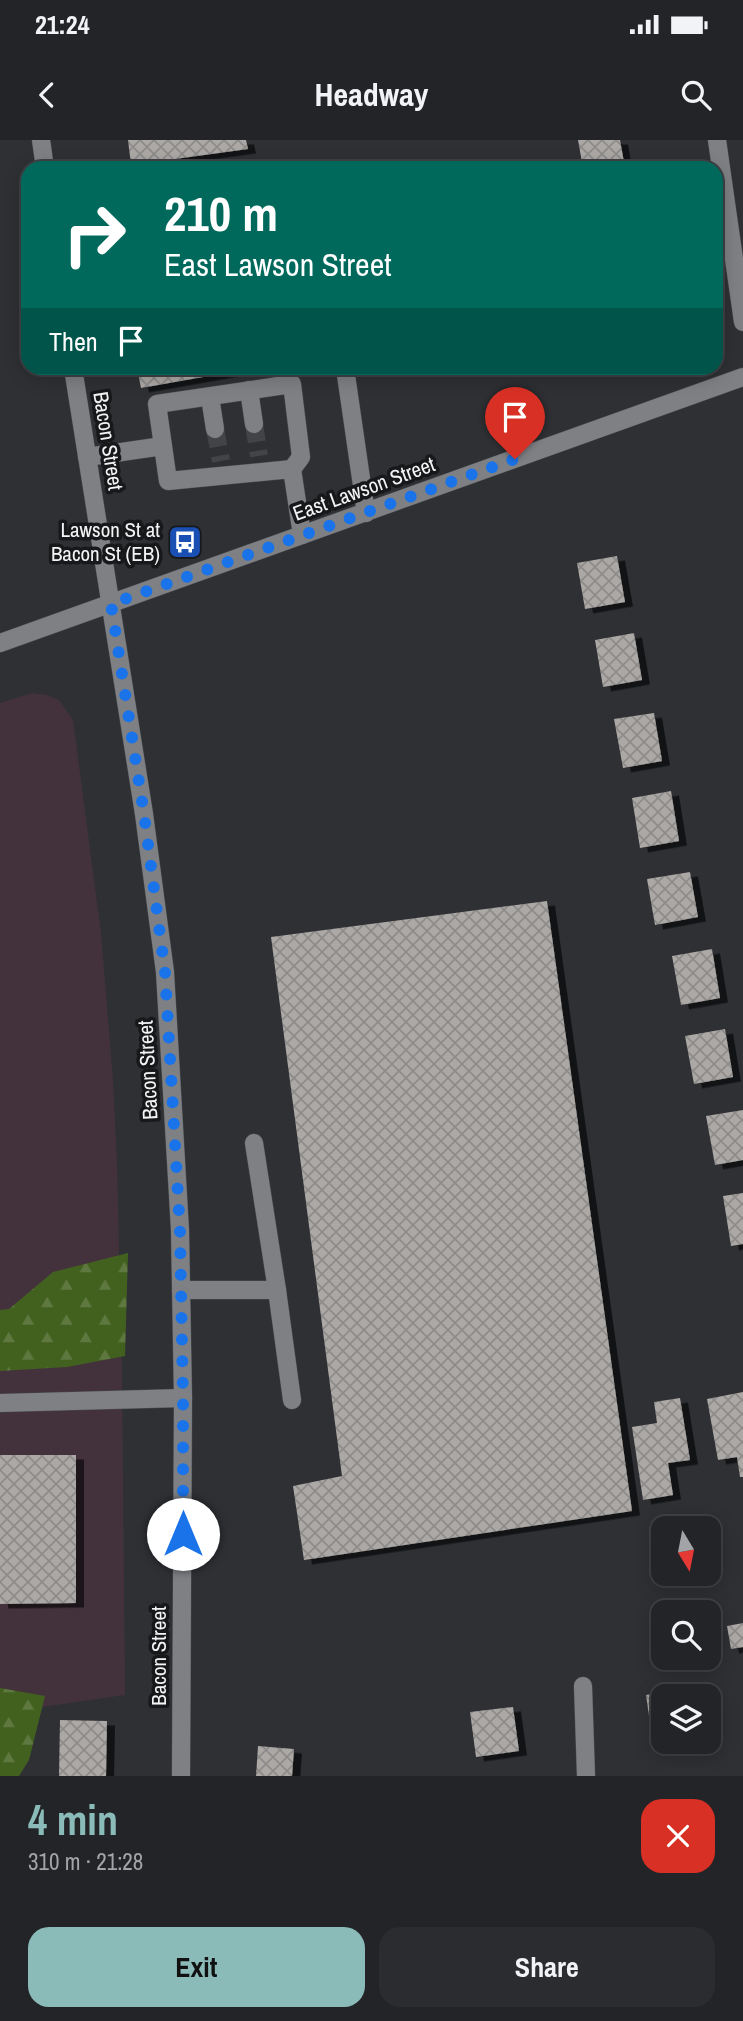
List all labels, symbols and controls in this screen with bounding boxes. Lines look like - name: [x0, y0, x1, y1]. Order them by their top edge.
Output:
- text: 21:24: [35, 7, 90, 42]
- text: Headway: [315, 73, 428, 116]
- icon: back: [28, 76, 66, 114]
- icon: search: [677, 76, 715, 114]
- text: 210 m: [164, 180, 278, 246]
- icon: right: [49, 189, 140, 280]
- text: East Lawson Street: [164, 243, 392, 286]
- icon: arrive: [112, 322, 150, 360]
- text: Then: [49, 324, 98, 359]
- pin: [485, 387, 545, 459]
- street label: Bacon Street: [86, 389, 131, 493]
- icon: arrive: [496, 398, 534, 436]
- street label: East Lawson Street: [289, 449, 439, 528]
- place label: Lawson St at Bacon St (EB): [51, 515, 160, 568]
- bus stop icon: Lawson St at Bacon St (EB): [166, 523, 204, 561]
- street label: Bacon Street: [130, 1019, 165, 1120]
- position arrow: [146, 1497, 220, 1571]
- north arrow: [651, 1516, 721, 1586]
- map controls: [651, 1516, 721, 1754]
- button: search: [651, 1600, 721, 1670]
- street label: Bacon Street: [144, 1606, 173, 1706]
- button: layers: [651, 1684, 721, 1754]
- text: 4 min: [28, 1792, 118, 1848]
- button: close: [641, 1799, 715, 1873]
- text: 310 m · 21:28: [28, 1846, 143, 1877]
- button: Exit: [28, 1927, 365, 2007]
- button: Share: [379, 1927, 715, 2007]

